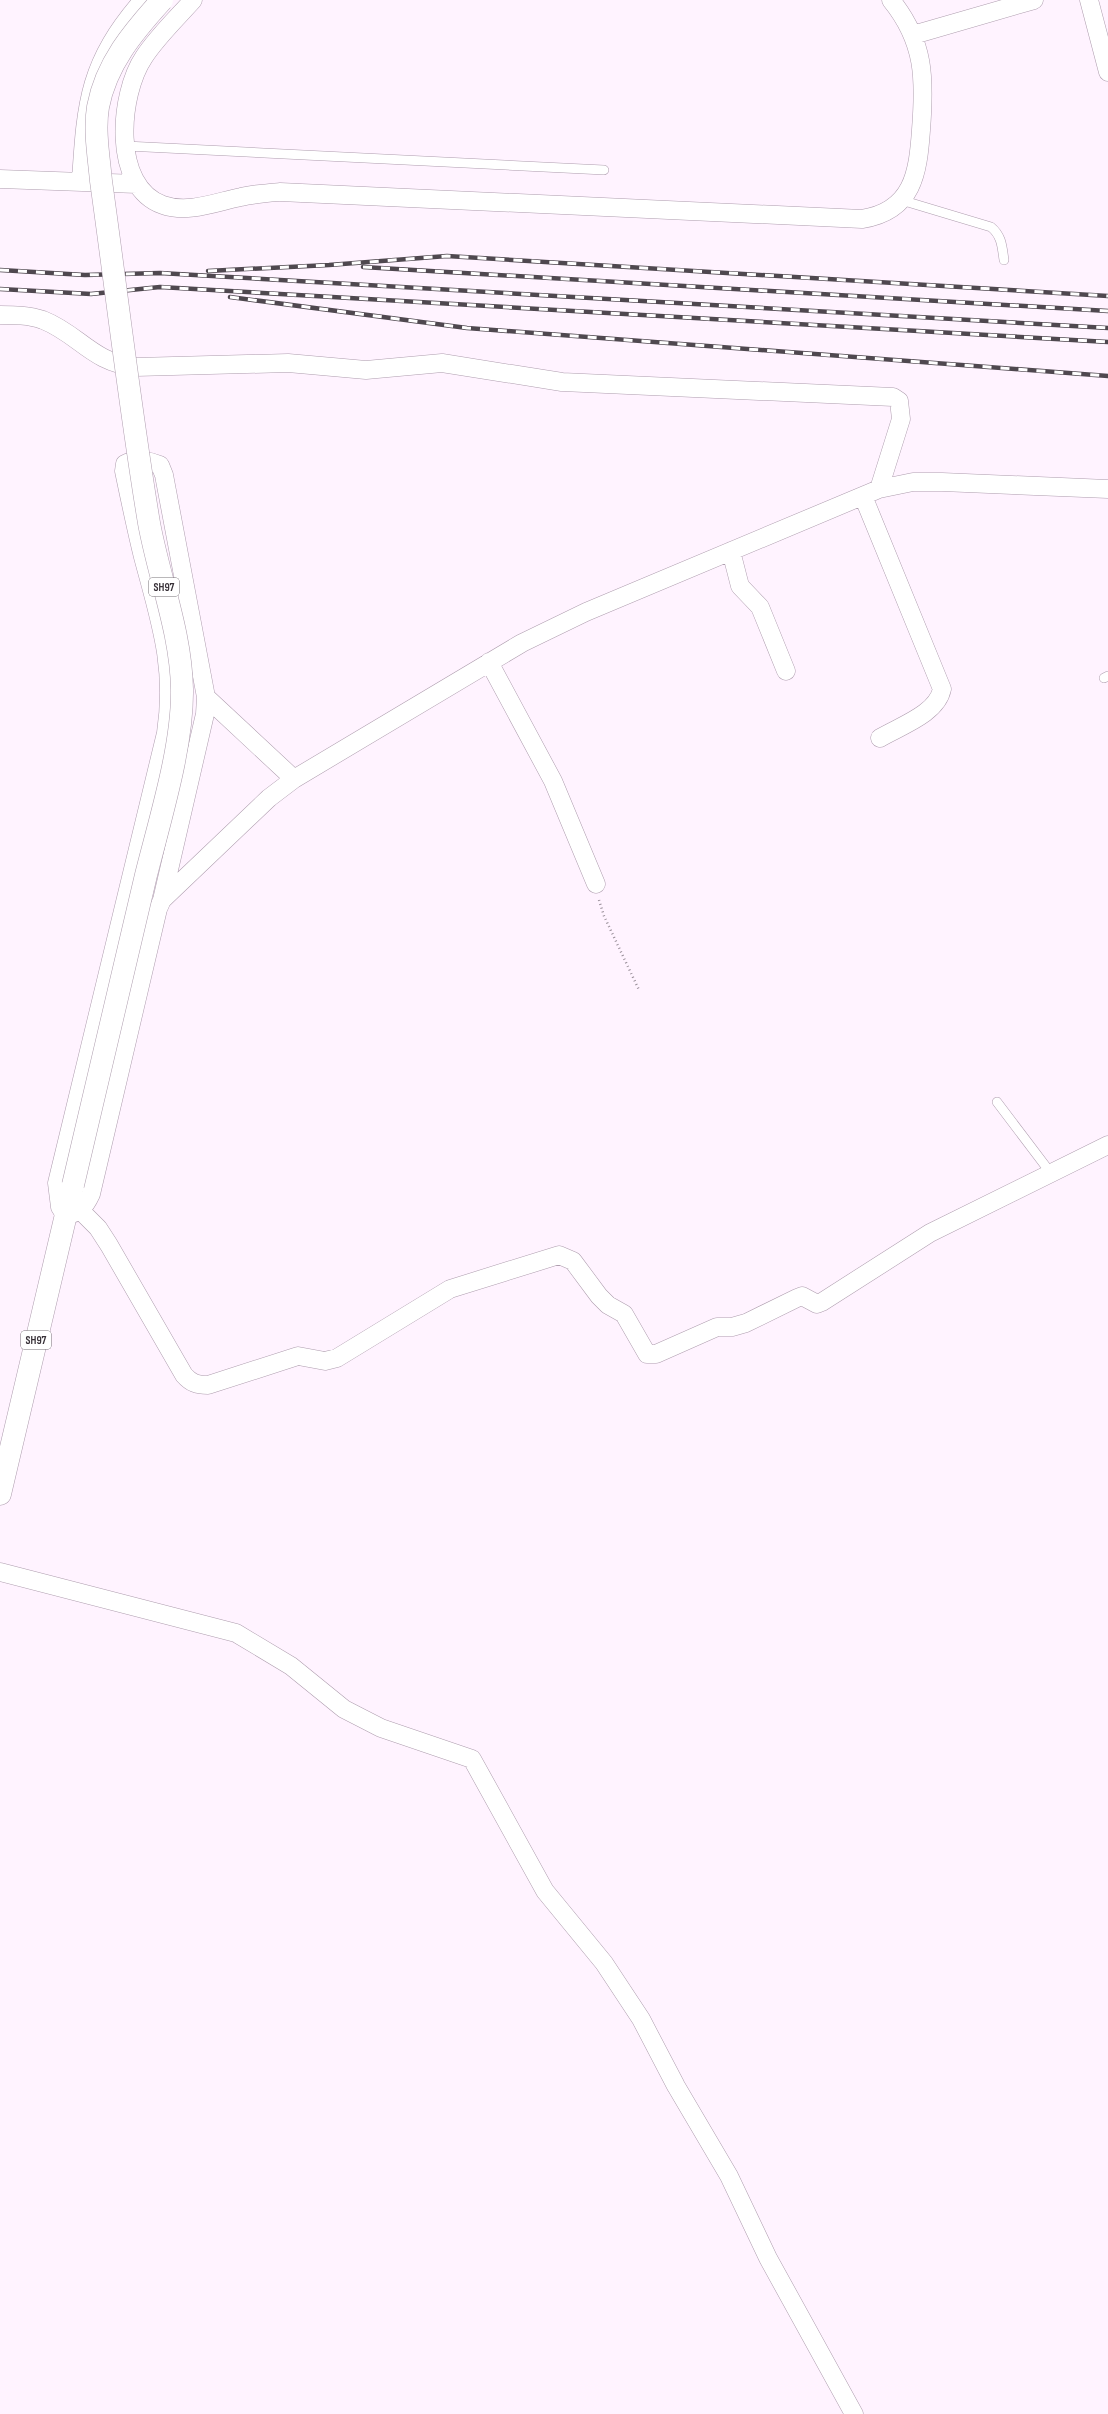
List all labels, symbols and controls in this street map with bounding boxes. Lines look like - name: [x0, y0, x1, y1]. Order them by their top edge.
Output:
- road number: SH97: [149, 578, 179, 596]
- road number: SH97: [21, 1331, 51, 1349]

